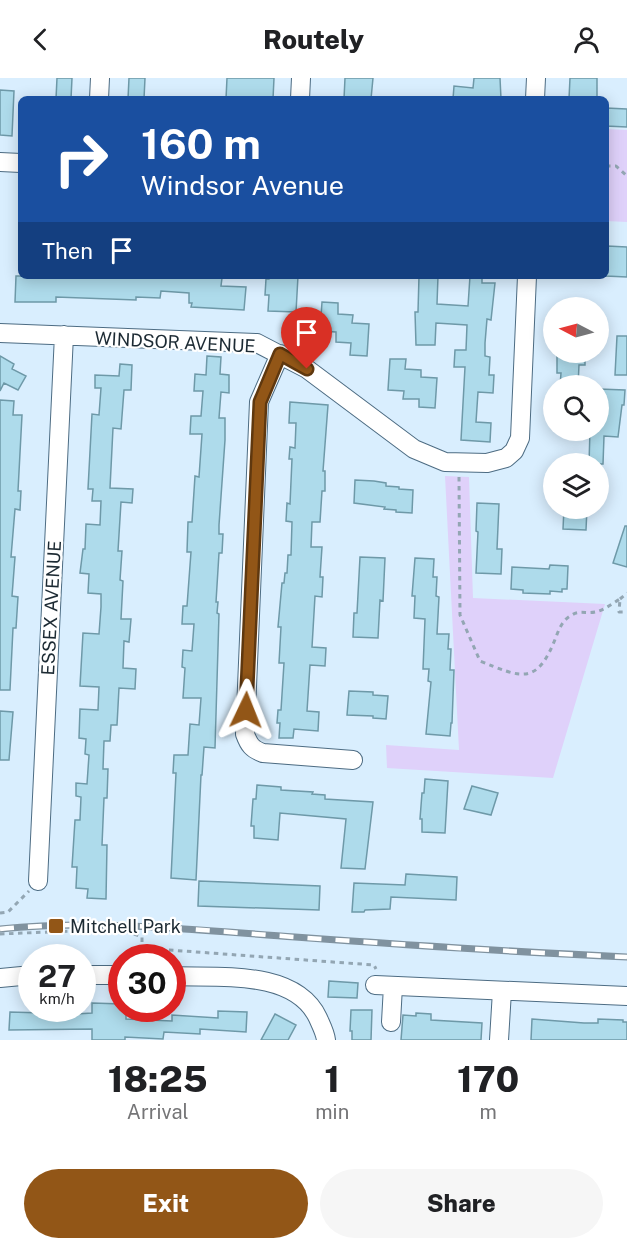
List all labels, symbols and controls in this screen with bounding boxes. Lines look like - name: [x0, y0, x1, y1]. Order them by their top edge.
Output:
- icon: back: [24, 23, 57, 56]
- text: Routely: [263, 23, 364, 55]
- icon: person: [570, 23, 603, 56]
- text: 160 m: [141, 119, 261, 168]
- icon: right: [42, 120, 120, 198]
- text: Windsor Avenue: [141, 169, 344, 201]
- icon: arrive: [105, 234, 138, 267]
- text: Then: [42, 238, 93, 264]
- north arrow: [543, 297, 609, 363]
- map controls: [543, 297, 609, 519]
- pin: [281, 307, 332, 369]
- icon: arrive: [290, 316, 323, 349]
- street label: WINDSOR AVENUE: [94, 327, 256, 357]
- button: search: [543, 375, 609, 441]
- button: layers: [543, 453, 609, 519]
- street label: ESSEX AVENUE: [37, 540, 65, 676]
- position arrow: [214, 678, 278, 742]
- place label: Mitchell Park: [70, 916, 181, 937]
- marker: Mitchell Park: [47, 917, 65, 935]
- speed limit sign: 30: [108, 944, 186, 1022]
- text: 27: [38, 958, 76, 994]
- text: km/h: [39, 990, 75, 1007]
- text: 18:25: [108, 1058, 208, 1100]
- text: 1: [324, 1058, 340, 1100]
- text: 170: [457, 1058, 519, 1100]
- text: Arrival: [127, 1100, 189, 1124]
- text: min: [315, 1100, 349, 1124]
- text: m: [479, 1100, 497, 1124]
- button: Exit: [24, 1169, 308, 1238]
- button: Share: [320, 1169, 603, 1238]

